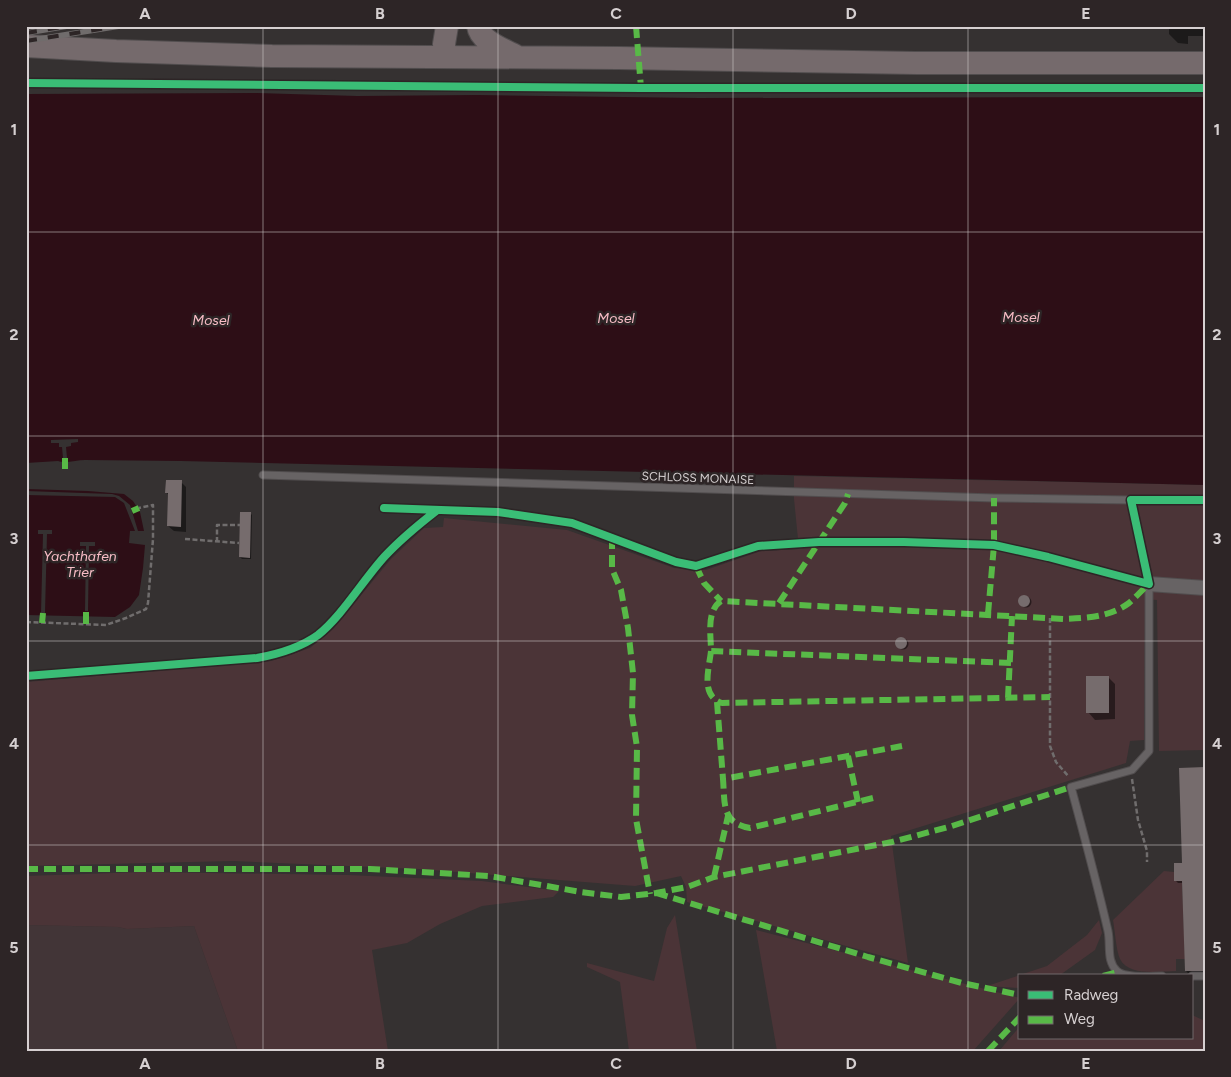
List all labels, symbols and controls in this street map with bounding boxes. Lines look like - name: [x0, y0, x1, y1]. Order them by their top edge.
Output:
- text: A: [139, 4, 151, 23]
- text: B: [375, 4, 385, 23]
- text: C: [610, 4, 622, 23]
- text: D: [845, 4, 857, 23]
- text: E: [1081, 4, 1091, 23]
- text: 1: [11, 120, 17, 139]
- text: 1: [1214, 120, 1220, 139]
- water label: Mosel: [1002, 309, 1041, 326]
- water label: Mosel: [597, 310, 636, 327]
- water label: Mosel: [192, 312, 231, 329]
- text: 2: [9, 325, 19, 344]
- text: 2: [1212, 325, 1222, 344]
- street label: SCHLOSS MONAISE: [641, 469, 755, 487]
- text: 3: [10, 529, 19, 548]
- text: 3: [1213, 529, 1222, 548]
- water label: Yachthafen Trier: [43, 548, 117, 581]
- text: 4: [9, 734, 19, 753]
- text: 4: [1212, 734, 1222, 753]
- text: 5: [9, 938, 19, 957]
- text: 5: [1212, 938, 1222, 957]
- legend: [1018, 974, 1194, 1040]
- text: Radweg: [1064, 986, 1118, 1004]
- text: Weg: [1064, 1010, 1095, 1028]
- text: A: [139, 1054, 151, 1073]
- text: B: [375, 1054, 385, 1073]
- text: C: [610, 1054, 622, 1073]
- text: D: [845, 1054, 857, 1073]
- text: E: [1081, 1054, 1091, 1073]

